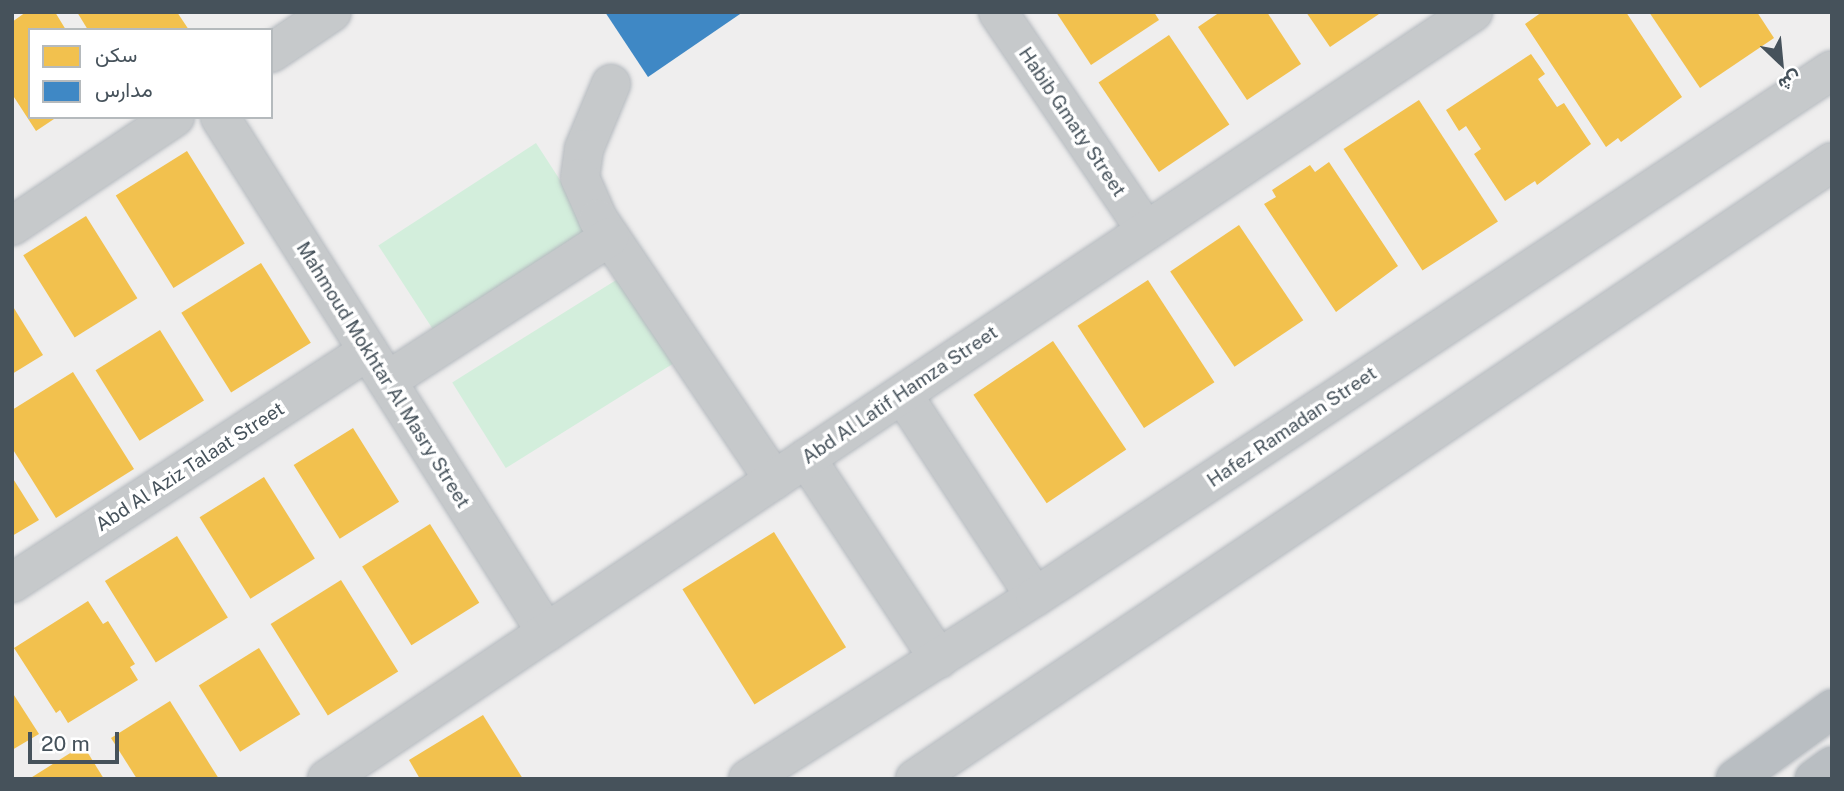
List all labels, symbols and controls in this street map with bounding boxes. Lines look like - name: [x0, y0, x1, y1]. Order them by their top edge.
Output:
- legend: [28, 28, 273, 119]
- north arrow: [1746, 28, 1816, 98]
- text: سكن: [95, 42, 137, 67]
- street label: Habib Gmaty Street: [1014, 43, 1130, 201]
- text: ش: [1775, 67, 1805, 97]
- text: مدارس: [95, 77, 153, 102]
- street label: Mahmoud Mokhtar Al Masry Street: [291, 238, 475, 512]
- street label: Abd Al Latif Hamza Street: [798, 321, 1002, 469]
- street label: Hafez Ramadan Street: [1203, 362, 1381, 492]
- street label: Abd Al Aziz Talaat Street: [91, 397, 289, 537]
- scale bar: [32, 718, 122, 762]
- text: 20 m: [41, 731, 90, 756]

